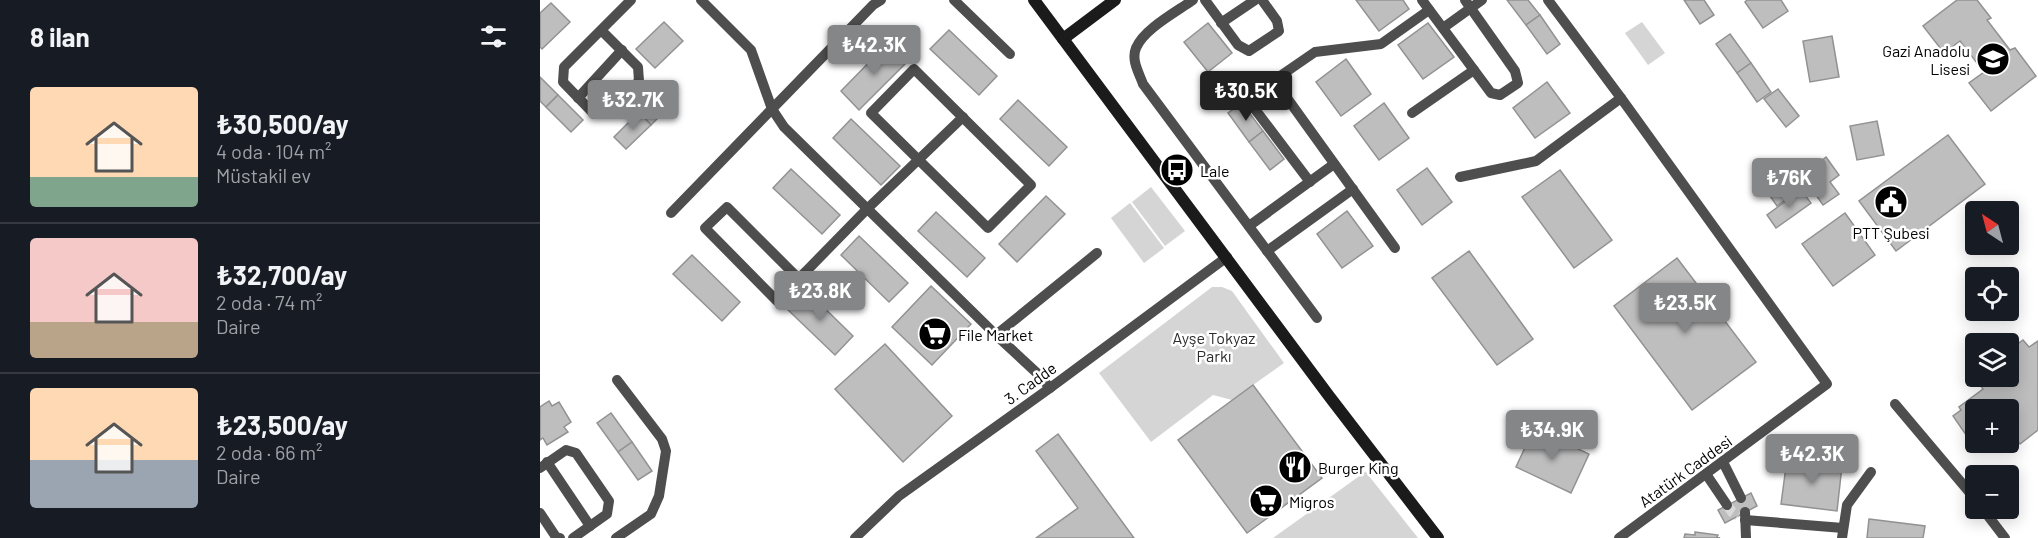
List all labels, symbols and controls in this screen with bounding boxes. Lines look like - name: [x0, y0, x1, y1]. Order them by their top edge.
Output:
- icon: filters: [477, 20, 510, 53]
- text: 8 ilan: [30, 21, 90, 52]
- pin: ₺42.3K: [825, 25, 923, 76]
- text: ₺42.3K: [842, 32, 906, 56]
- place label: Gazi Anadolu Lisesi: [1882, 41, 1970, 78]
- school or university icon: Gazi Anadolu Lisesi: [1975, 41, 2011, 77]
- pin: ₺30.5K: [1197, 71, 1295, 122]
- text: ₺30.5K: [1214, 78, 1278, 102]
- pin: ₺32.7K: [584, 80, 682, 131]
- text: ₺32.7K: [602, 87, 664, 111]
- text: ₺30,500/ay: [216, 108, 349, 139]
- icon: home: [78, 111, 150, 183]
- text: 4 oda · 104 m²: [216, 139, 332, 163]
- bus stop icon: Lale: [1159, 152, 1195, 188]
- pin: ₺76K: [1753, 158, 1825, 209]
- place label: Lale: [1200, 161, 1229, 180]
- text: Müstakil ev: [216, 163, 311, 187]
- text: ₺76K: [1766, 165, 1812, 189]
- public building icon: PTT Şubesi: [1873, 184, 1909, 220]
- north arrow: [1965, 201, 2019, 255]
- map controls: [1965, 201, 2019, 519]
- place label: PTT Şubesi: [1853, 223, 1929, 242]
- text: ₺32,700/ay: [216, 259, 347, 290]
- icon: home: [78, 262, 150, 334]
- button: locate: [1965, 267, 2019, 321]
- pin: ₺23.8K: [771, 271, 869, 322]
- text: ₺23.8K: [788, 278, 852, 302]
- pin: ₺23.5K: [1636, 283, 1734, 334]
- text: 2 oda · 74 m²: [216, 290, 323, 314]
- text: ₺23.5K: [1653, 290, 1717, 314]
- text: Daire: [216, 314, 261, 338]
- supermarket icon: File Market: [917, 316, 953, 352]
- place label: File Market: [958, 325, 1033, 344]
- park label: Ayşe Tokyaz Parkı: [1173, 328, 1255, 365]
- button: layers: [1965, 333, 2019, 387]
- street label: 3. Cadde: [1000, 358, 1060, 408]
- button: +: [1965, 399, 2019, 453]
- text: ₺23,500/ay: [216, 409, 348, 440]
- pin: ₺34.9K: [1503, 410, 1601, 461]
- icon: home: [78, 412, 150, 484]
- text: ₺34.9K: [1520, 417, 1584, 441]
- street label: Atatürk Caddesi: [1635, 431, 1735, 511]
- pin: ₺42.3K: [1763, 434, 1861, 485]
- text: 2 oda · 66 m²: [216, 440, 323, 464]
- text: ₺42.3K: [1780, 441, 1844, 465]
- restaurant icon: Burger King: [1277, 449, 1313, 485]
- place label: Burger King: [1318, 458, 1398, 477]
- text: Daire: [216, 464, 261, 488]
- button: −: [1965, 465, 2019, 519]
- supermarket icon: Migros: [1248, 483, 1284, 519]
- place label: Migros: [1289, 492, 1335, 511]

